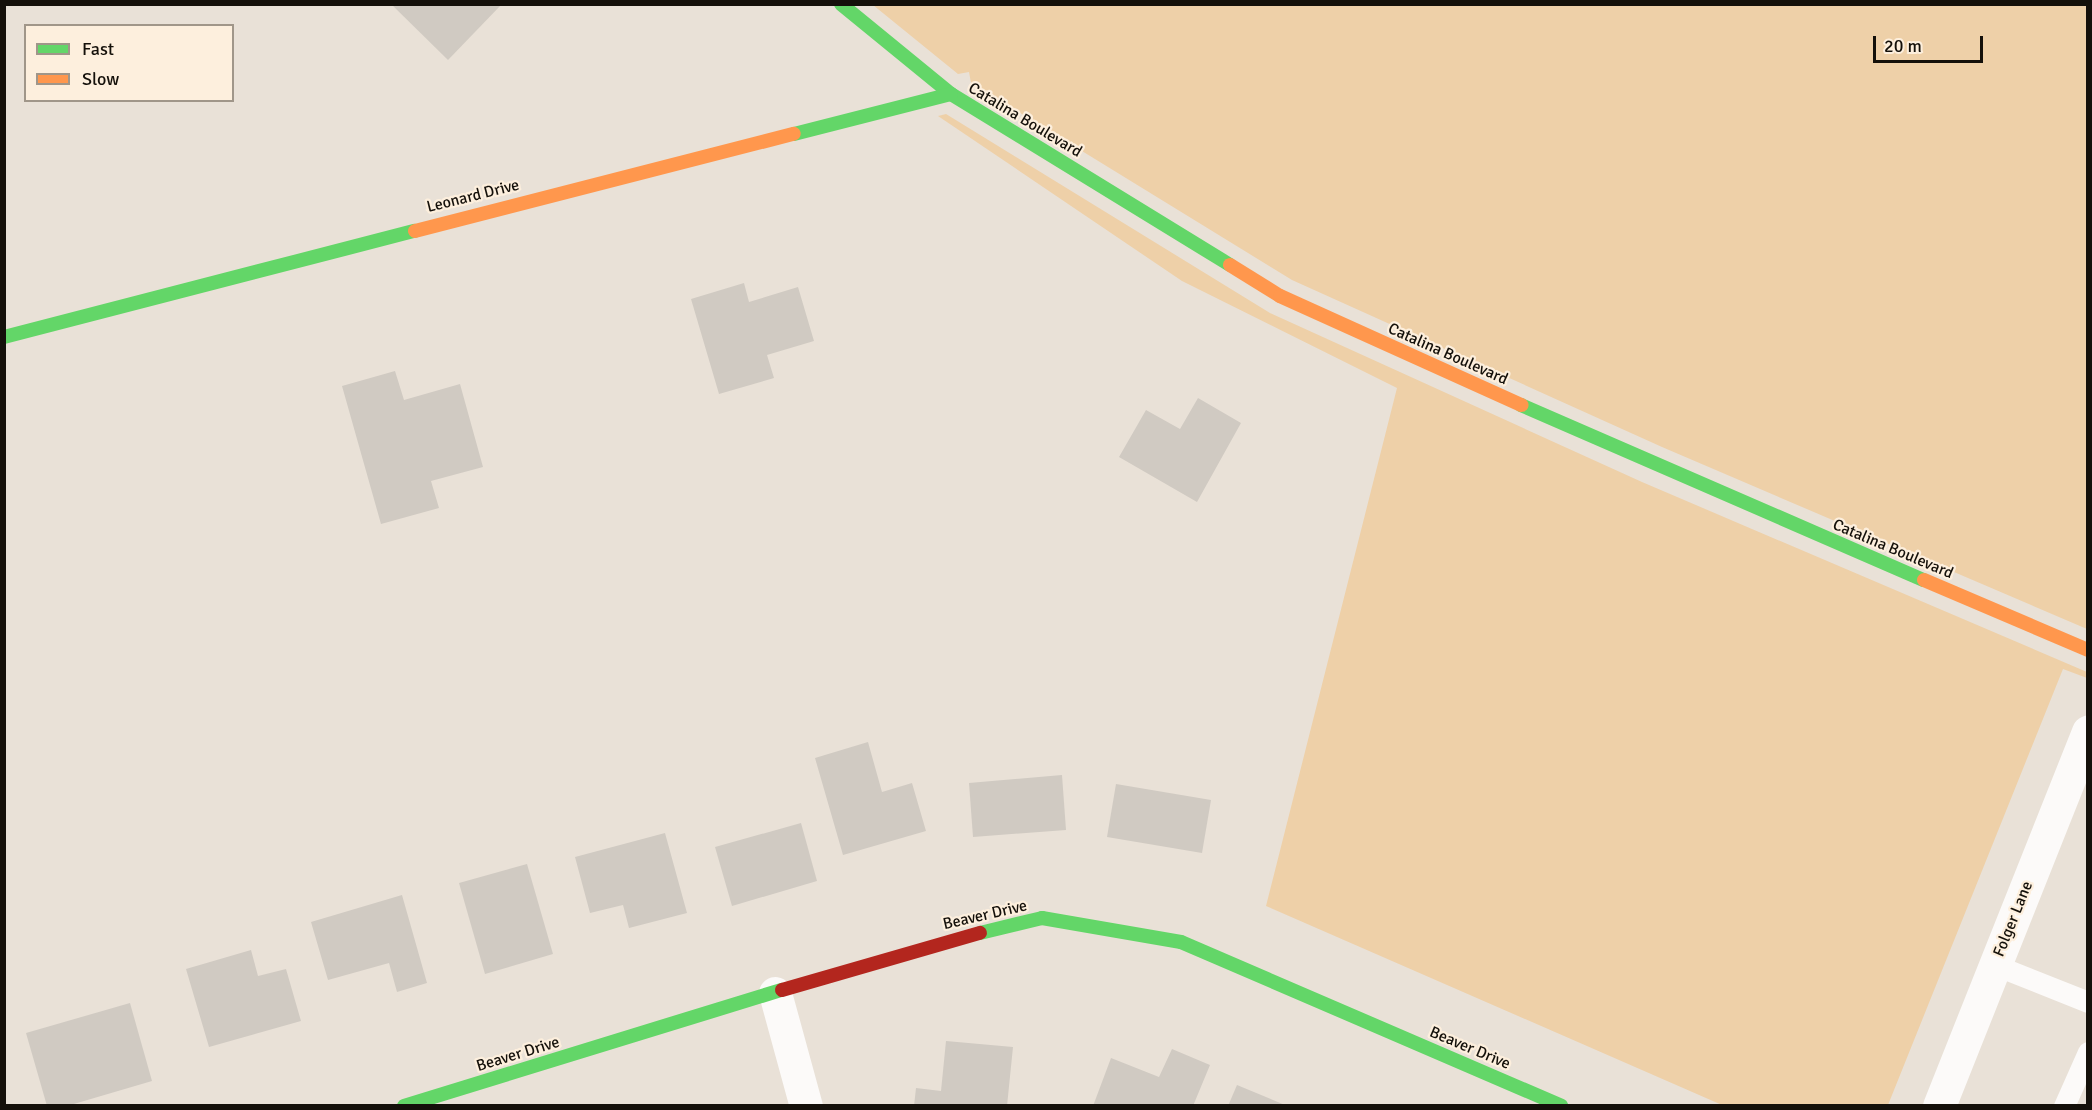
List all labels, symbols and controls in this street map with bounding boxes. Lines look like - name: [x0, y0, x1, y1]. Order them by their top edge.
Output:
- legend: [24, 24, 234, 102]
- scale bar: [1876, 24, 1986, 62]
- text: 20 m: [1884, 35, 1922, 57]
- text: Fast: [82, 38, 114, 60]
- text: Slow: [82, 68, 119, 90]
- street label: Catalina Boulevard: [965, 78, 1085, 162]
- street label: Leonard Drive: [425, 175, 521, 217]
- street label: Catalina Boulevard: [1385, 319, 1511, 389]
- street label: Catalina Boulevard: [1830, 515, 1956, 583]
- street label: Folger Lane: [1989, 878, 2037, 960]
- street label: Beaver Drive: [941, 896, 1029, 934]
- street label: Beaver Drive: [1427, 1022, 1513, 1074]
- street label: Beaver Drive: [474, 1032, 562, 1076]

